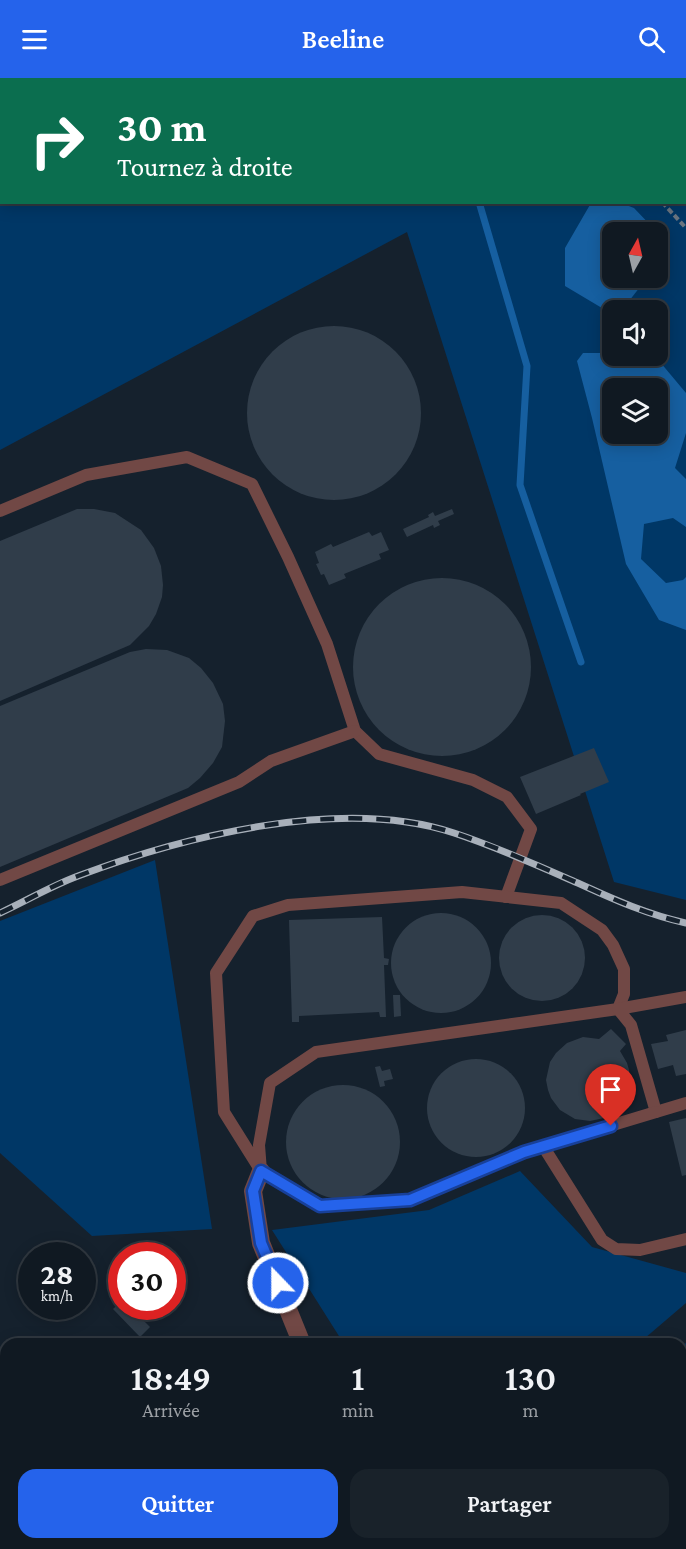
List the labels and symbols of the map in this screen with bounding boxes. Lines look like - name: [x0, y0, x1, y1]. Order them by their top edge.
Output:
- north arrow: [602, 222, 668, 288]
- pin: [585, 1064, 636, 1126]
- speed limit sign: 30: [108, 1242, 186, 1320]
- position arrow: [246, 1251, 310, 1315]

